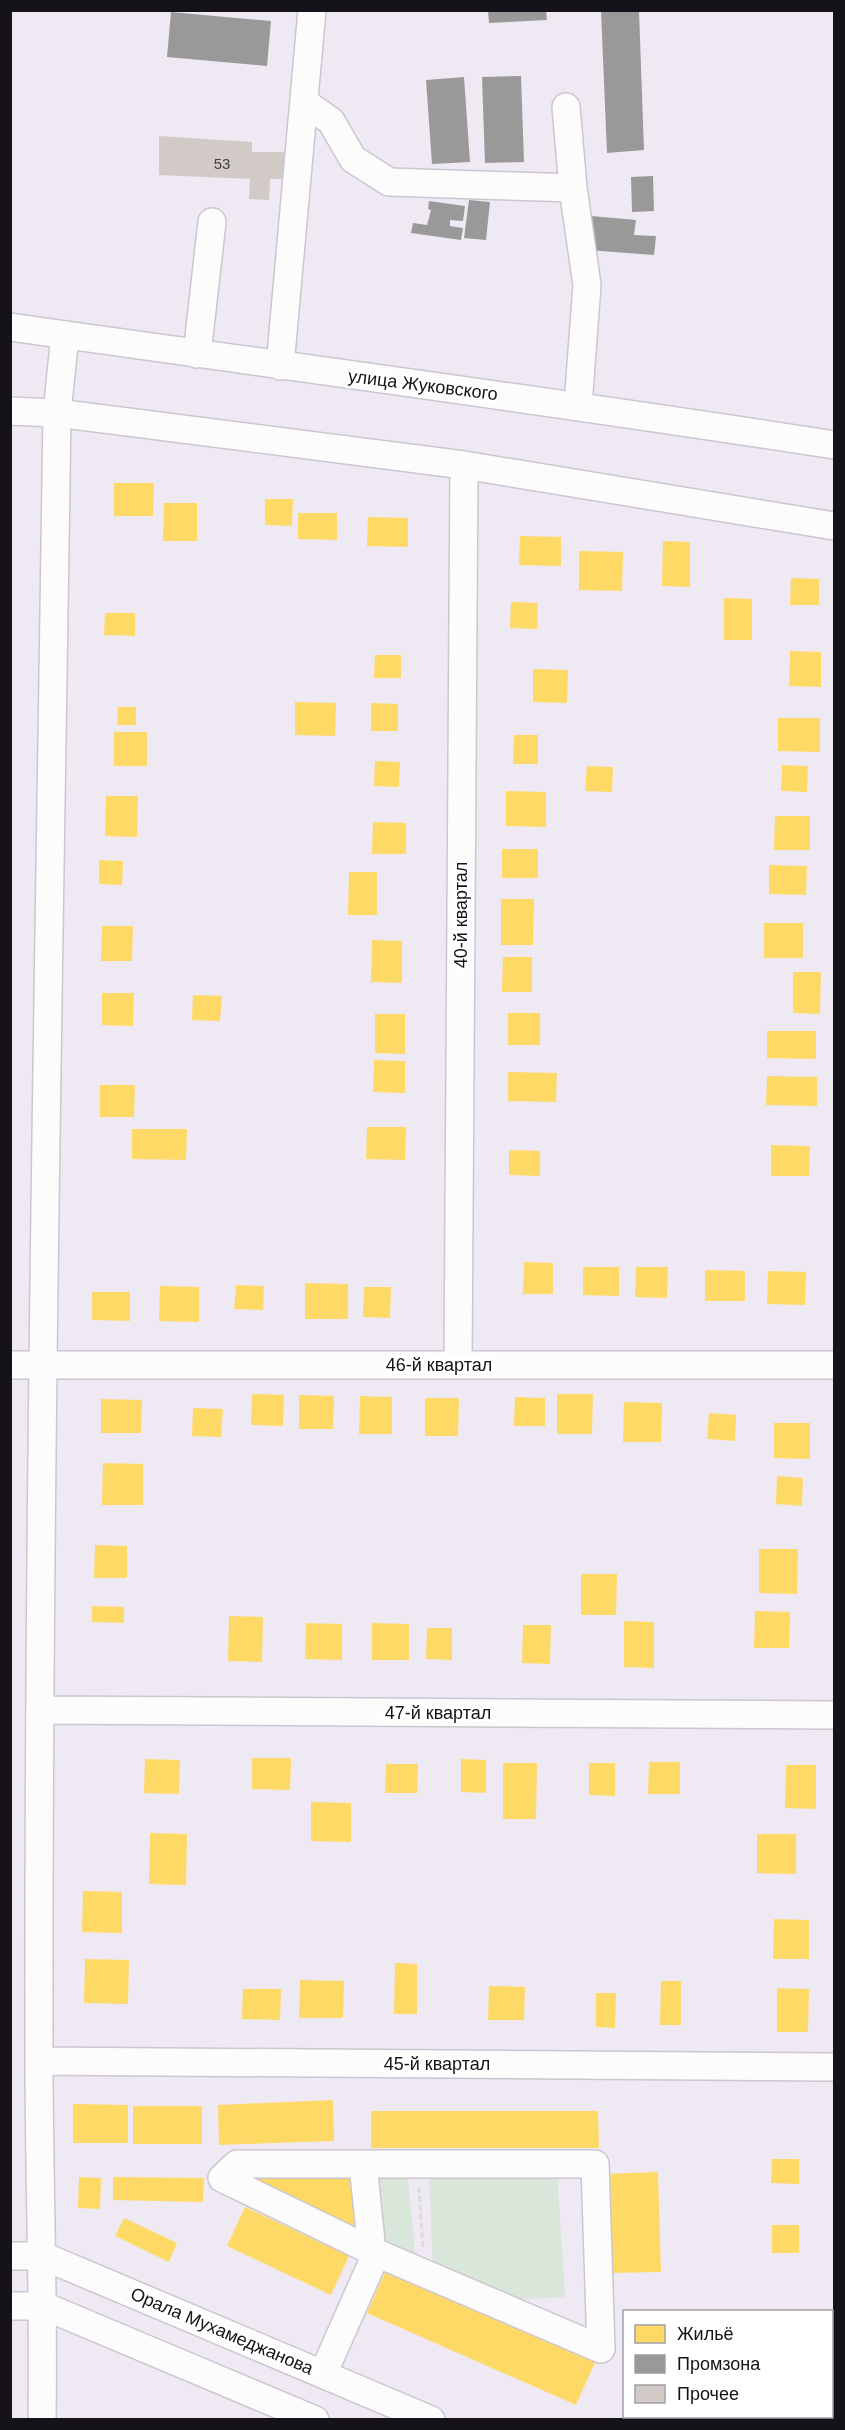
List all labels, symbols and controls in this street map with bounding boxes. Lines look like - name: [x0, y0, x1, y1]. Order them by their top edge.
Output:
- house number: 53: [214, 155, 230, 172]
- street label: улица Жуковского: [347, 366, 499, 404]
- street label: 40-й квартал: [451, 862, 471, 968]
- street label: 46-й квартал: [386, 1355, 492, 1375]
- street label: 47-й квартал: [385, 1703, 491, 1723]
- street label: 45-й квартал: [384, 2054, 490, 2074]
- street label: Орала Мухамеджанова: [128, 2283, 317, 2379]
- legend: [623, 2310, 833, 2418]
- text: Жильё: [677, 2324, 734, 2344]
- text: Промзона: [677, 2354, 761, 2374]
- text: Прочее: [677, 2384, 739, 2404]

